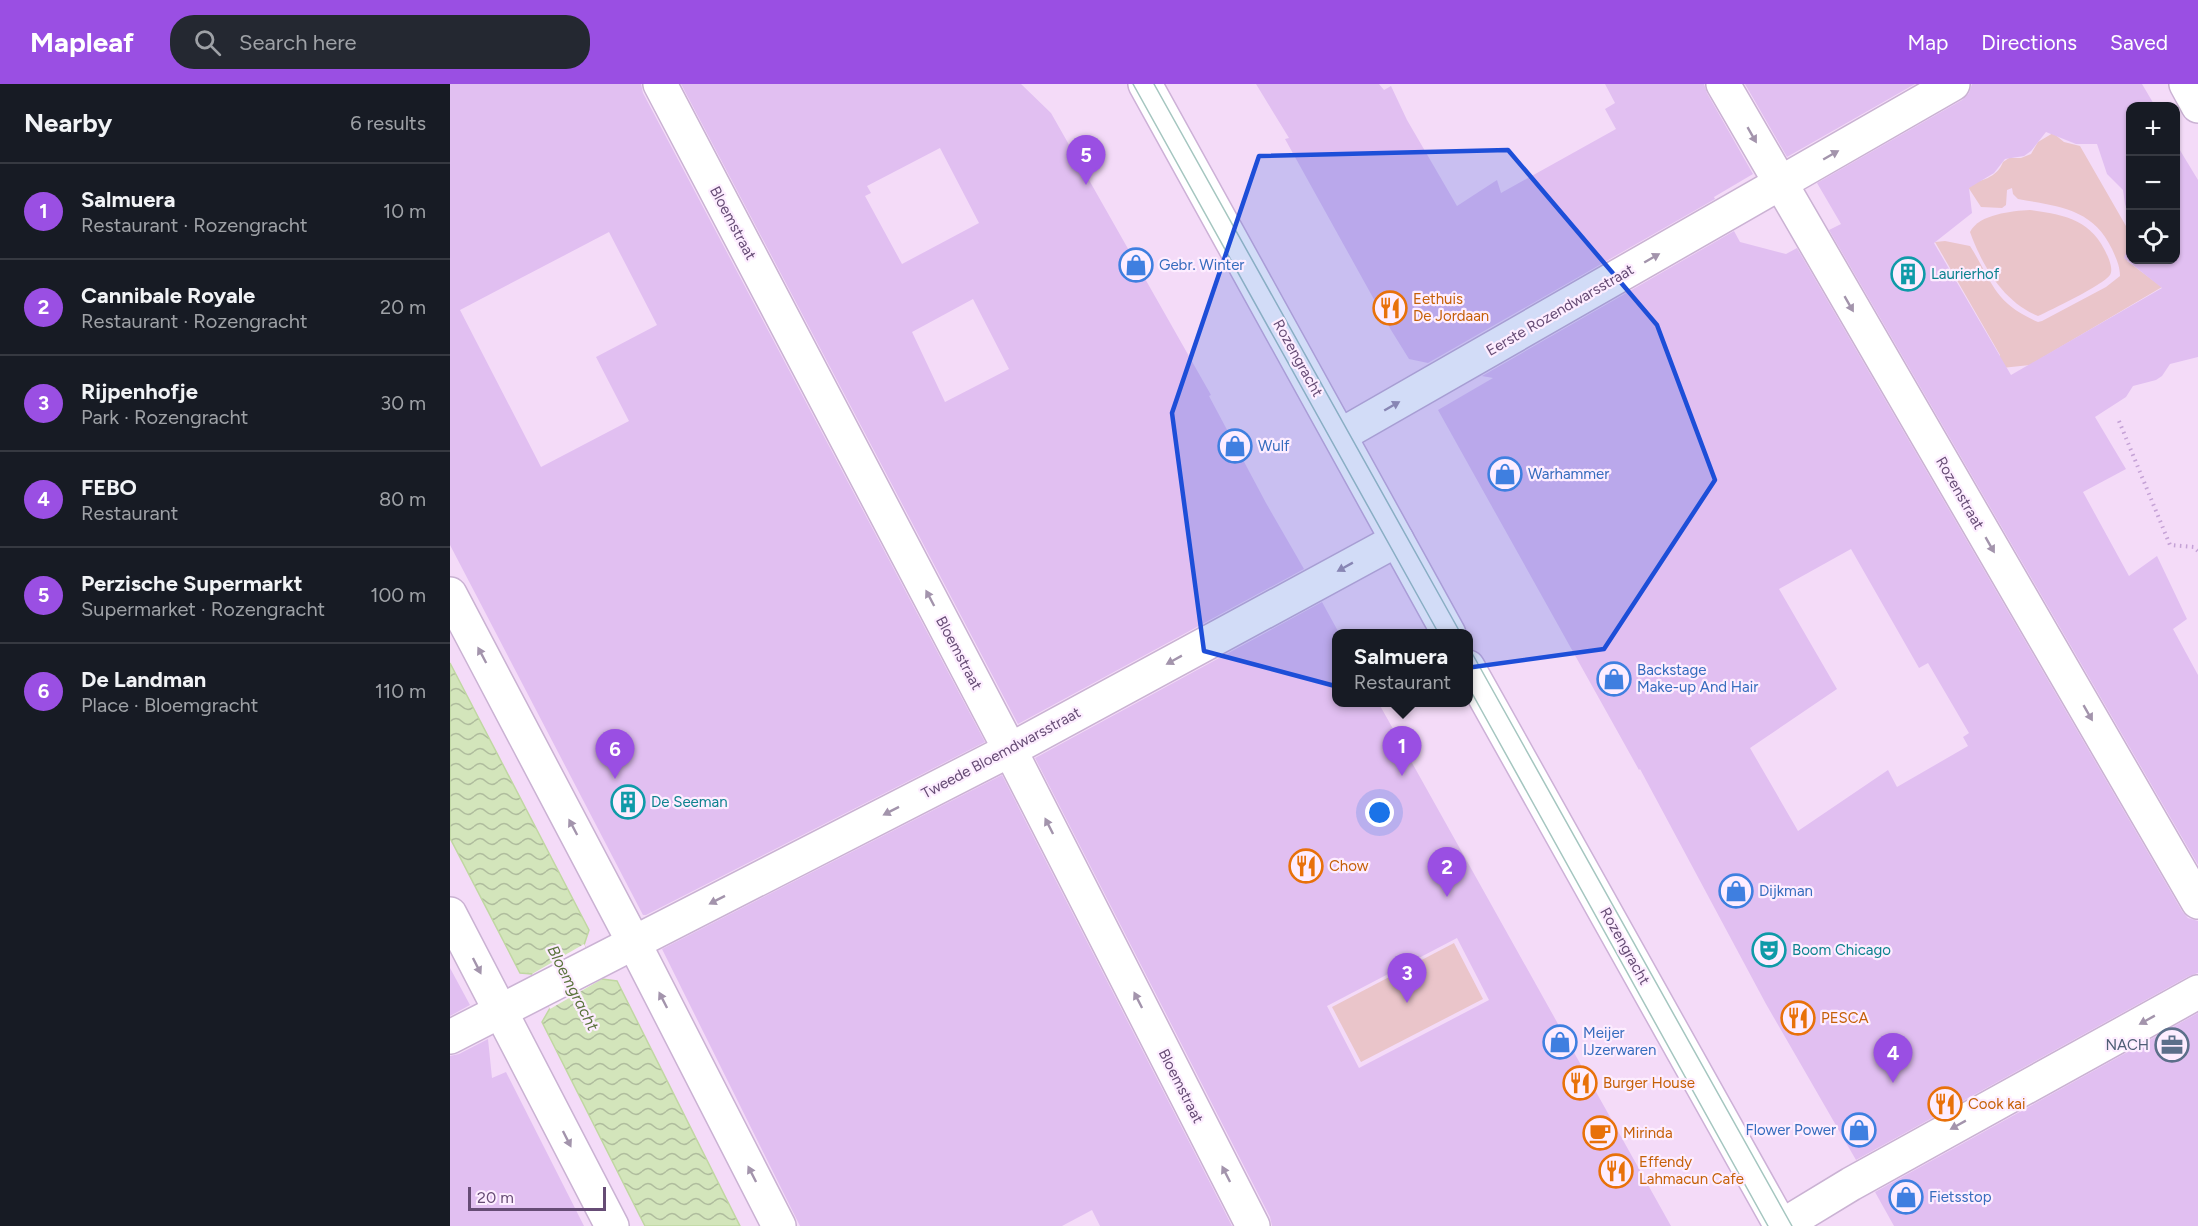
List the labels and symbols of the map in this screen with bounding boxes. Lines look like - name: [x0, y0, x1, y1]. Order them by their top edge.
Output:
- one-way arrow: [1747, 127, 1757, 144]
- pin: 5: [1066, 135, 1106, 185]
- one-way arrow: [1822, 151, 1839, 161]
- street label: Bloemstraat: [706, 183, 760, 263]
- shop icon: Gebr. Winter: [1118, 247, 1154, 283]
- one-way arrow: [1644, 252, 1660, 263]
- place label: Gebr. Winter: [1159, 256, 1244, 274]
- building icon: Laurierhof: [1890, 256, 1926, 292]
- street label: Eerste Rozendwarsstraat: [1483, 260, 1637, 360]
- place label: Laurierhof: [1931, 265, 2000, 283]
- restaurant icon: Eethuis De Jordaan: [1372, 290, 1408, 326]
- place label: Eethuis De Jordaan: [1413, 290, 1489, 325]
- one-way arrow: [1844, 296, 1855, 312]
- street label: Rozengracht: [1269, 316, 1327, 400]
- one-way arrow: [1383, 402, 1400, 412]
- shop icon: Wulf: [1217, 428, 1253, 464]
- place label: Wulf: [1258, 437, 1290, 455]
- street label: Rozenstraat: [1932, 454, 1988, 533]
- shop icon: Warhammer: [1487, 456, 1523, 492]
- place label: Warhammer: [1528, 465, 1609, 483]
- one-way arrow: [1985, 537, 1995, 554]
- one-way arrow: [1336, 562, 1353, 572]
- one-way arrow: [925, 589, 935, 606]
- street label: Bloemstraat: [932, 613, 986, 693]
- one-way arrow: [477, 646, 487, 663]
- one-way arrow: [1165, 655, 1182, 665]
- shop icon: Backstage Make-up And Hair: [1596, 661, 1632, 697]
- place label: Backstage Make-up And Hair: [1637, 661, 1758, 696]
- street label: Tweede Bloemdwarsstraat: [918, 703, 1084, 803]
- one-way arrow: [2083, 705, 2093, 722]
- pin: 1: [1382, 726, 1422, 776]
- pin: 6: [596, 730, 634, 779]
- building icon: De Seeman: [610, 784, 646, 820]
- place label: De Seeman: [651, 793, 728, 811]
- your location: [1365, 798, 1394, 827]
- one-way arrow: [882, 806, 899, 816]
- one-way arrow: [1044, 818, 1054, 835]
- one-way arrow: [568, 819, 578, 836]
- restaurant icon: Chow: [1288, 848, 1324, 884]
- pin: 2: [1428, 848, 1466, 897]
- place label: Chow: [1329, 857, 1369, 875]
- shop icon: Dijkman: [1718, 873, 1754, 909]
- place label: Dijkman: [1759, 882, 1813, 900]
- one-way arrow: [709, 896, 726, 905]
- street label: Rozengracht: [1596, 904, 1654, 988]
- theatre icon: Boom Chicago: [1751, 932, 1787, 968]
- place label: Boom Chicago: [1792, 941, 1891, 959]
- water label: Bloemgracht: [543, 942, 603, 1034]
- pin: 3: [1388, 954, 1426, 1003]
- one-way arrow: [472, 957, 482, 974]
- one-way arrow: [659, 991, 669, 1009]
- one-way arrow: [1133, 992, 1143, 1009]
- restaurant icon: PESCA: [1780, 1000, 1816, 1036]
- place label: PESCA: [1821, 1009, 1869, 1027]
- one-way arrow: [2138, 1015, 2155, 1025]
- shop icon: Meijer IJzerwaren: [1542, 1024, 1578, 1060]
- place label: Meijer IJzerwaren: [1583, 1024, 1656, 1059]
- office icon: NACH: [2154, 1027, 2190, 1063]
- pin: 4: [1874, 1034, 1912, 1083]
- place label: NACH: [2105, 1036, 2149, 1054]
- street label: Bloemstraat: [1155, 1046, 1208, 1126]
- restaurant icon: Burger House: [1562, 1065, 1598, 1101]
- place label: Burger House: [1603, 1074, 1695, 1092]
- restaurant icon: Cook kai: [1927, 1086, 1963, 1122]
- place label: Cook kai: [1968, 1095, 2025, 1113]
- shop icon: Flower Power: [1841, 1112, 1877, 1148]
- cafe icon: Mirinda: [1582, 1115, 1618, 1151]
- one-way arrow: [1949, 1120, 1966, 1130]
- place label: Flower Power: [1746, 1121, 1836, 1139]
- place label: Mirinda: [1623, 1124, 1673, 1142]
- one-way arrow: [562, 1130, 572, 1147]
- restaurant icon: Effendy Lahmacun Cafe: [1598, 1153, 1634, 1189]
- place label: Effendy Lahmacun Cafe: [1639, 1153, 1744, 1188]
- one-way arrow: [747, 1165, 757, 1182]
- one-way arrow: [1222, 1165, 1232, 1183]
- shop icon: Fietsstop: [1888, 1179, 1924, 1215]
- scale bar: [468, 1184, 606, 1212]
- place label: Fietsstop: [1929, 1188, 1992, 1206]

